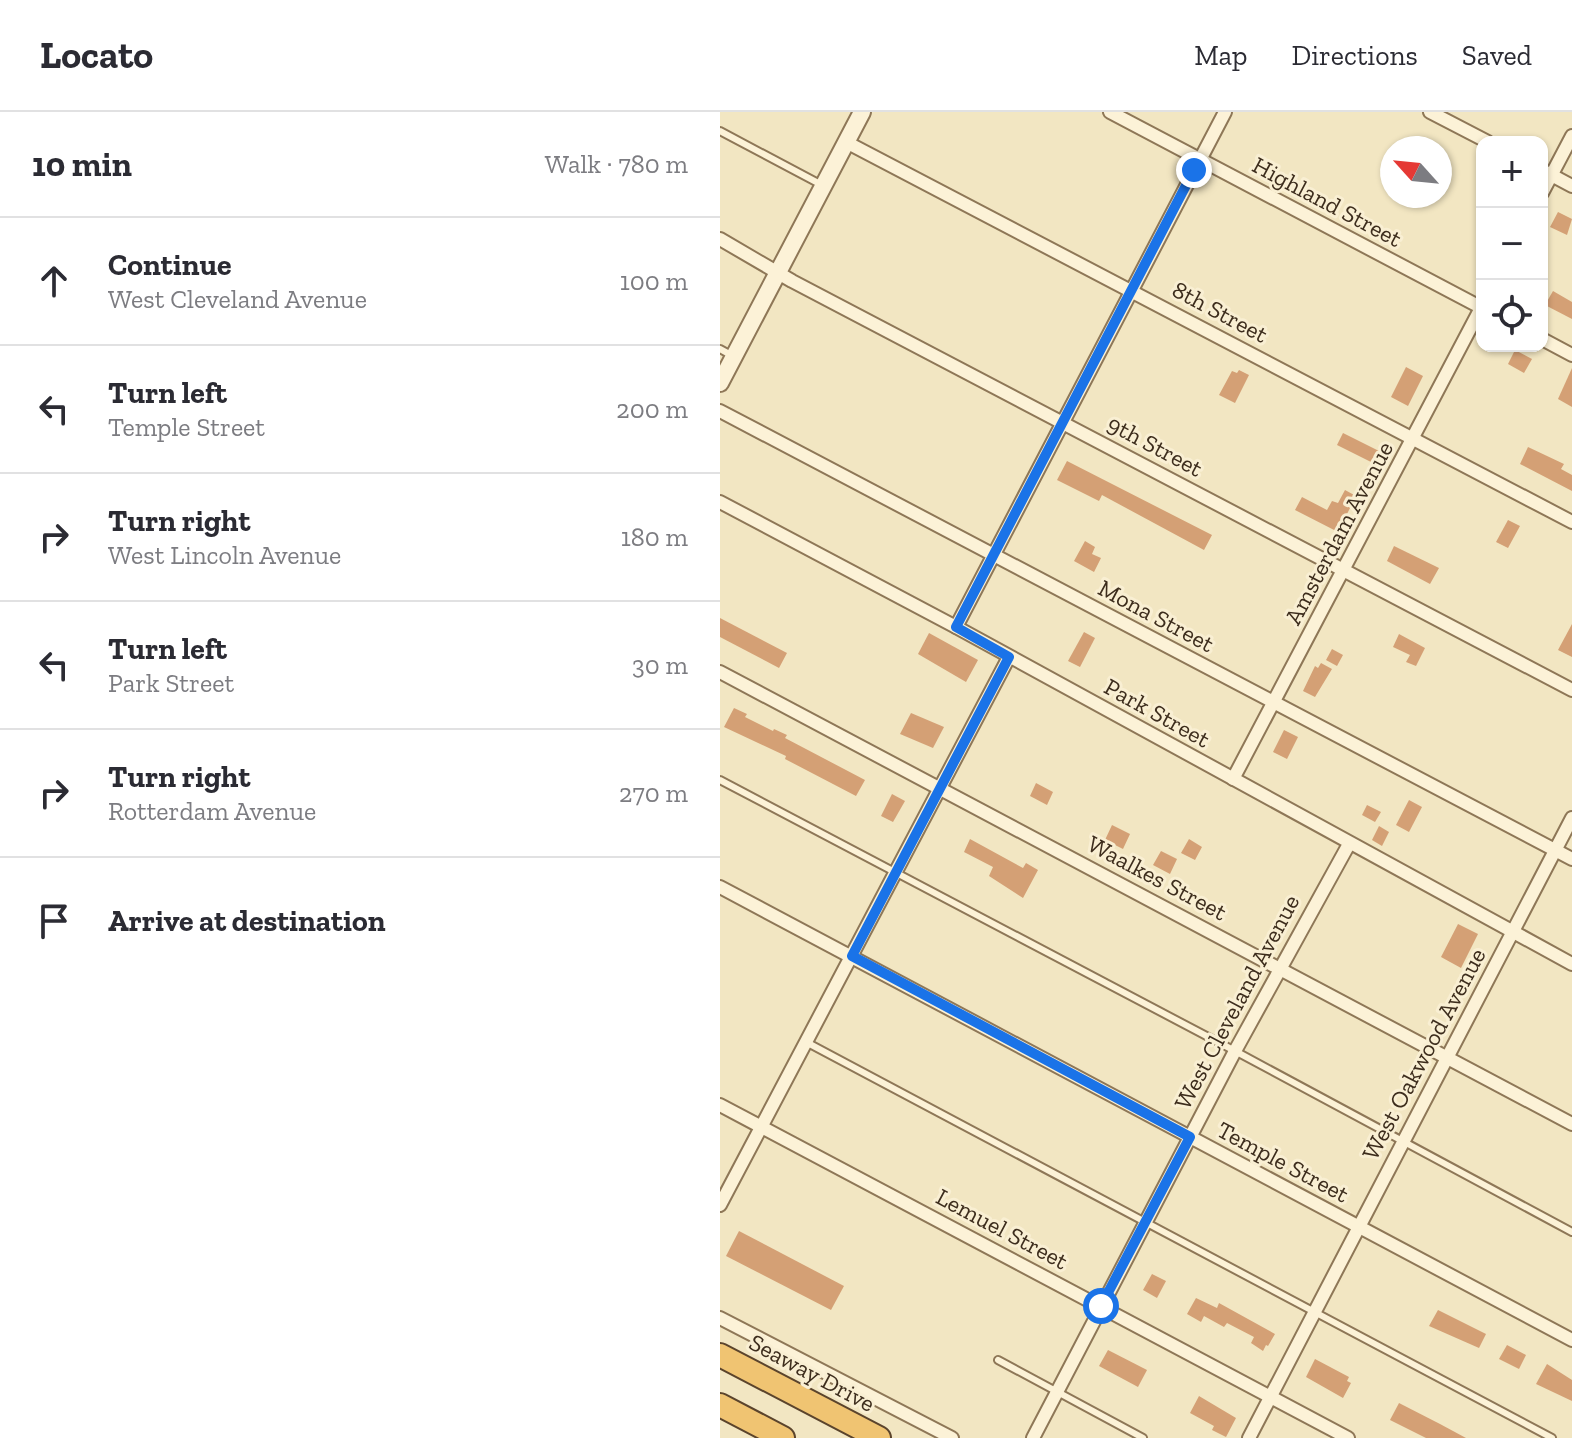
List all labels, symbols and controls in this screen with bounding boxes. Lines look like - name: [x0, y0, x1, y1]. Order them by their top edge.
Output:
- text: Locato: [40, 32, 153, 78]
- text: Map: [1194, 39, 1247, 72]
- text: Directions: [1291, 39, 1418, 72]
- text: Saved: [1462, 39, 1532, 72]
- north arrow: [1380, 136, 1452, 208]
- map controls: [1476, 136, 1548, 352]
- button: +: [1476, 136, 1548, 208]
- text: 10 min: [32, 144, 132, 185]
- text: Walk · 780 m: [545, 148, 688, 180]
- street label: Highland Street: [1248, 150, 1407, 253]
- route end: [1176, 152, 1212, 188]
- button: −: [1476, 208, 1548, 280]
- text: Continue: [108, 247, 232, 283]
- icon: ahead: [32, 259, 76, 303]
- text: 100 m: [620, 265, 688, 297]
- street label: 8th Street: [1168, 274, 1273, 349]
- button: locate: [1476, 280, 1548, 352]
- text: West Cleveland Avenue: [108, 283, 367, 315]
- text: Turn left: [108, 375, 227, 411]
- icon: left: [32, 387, 76, 431]
- text: 200 m: [616, 393, 688, 425]
- street label: 9th Street: [1103, 408, 1208, 483]
- text: Temple Street: [108, 411, 265, 443]
- street label: Amsterdam Avenue: [1278, 436, 1399, 629]
- text: Turn right: [108, 503, 250, 539]
- icon: right: [32, 515, 76, 559]
- text: 180 m: [621, 521, 688, 553]
- text: West Lincoln Avenue: [108, 539, 341, 571]
- street label: Mona Street: [1093, 573, 1219, 658]
- text: Turn left: [108, 631, 227, 667]
- icon: left: [32, 643, 76, 687]
- text: 30 m: [632, 649, 688, 681]
- text: Park Street: [108, 667, 234, 699]
- street label: Park Street: [1099, 672, 1215, 753]
- text: Turn right: [108, 759, 250, 795]
- icon: right: [32, 771, 76, 815]
- text: 270 m: [619, 777, 688, 809]
- text: Rotterdam Avenue: [108, 795, 316, 827]
- street label: Waalkes Street: [1083, 829, 1232, 926]
- street label: West Cleveland Avenue: [1168, 889, 1305, 1114]
- icon: arrive: [32, 899, 76, 943]
- text: Arrive at destination: [108, 903, 385, 939]
- street label: West Oakwood Avenue: [1355, 943, 1492, 1165]
- street label: Temple Street: [1212, 1115, 1354, 1208]
- street label: Lemuel Street: [931, 1182, 1073, 1275]
- route start: [1083, 1288, 1119, 1324]
- street label: Seaway Drive: [744, 1327, 880, 1418]

